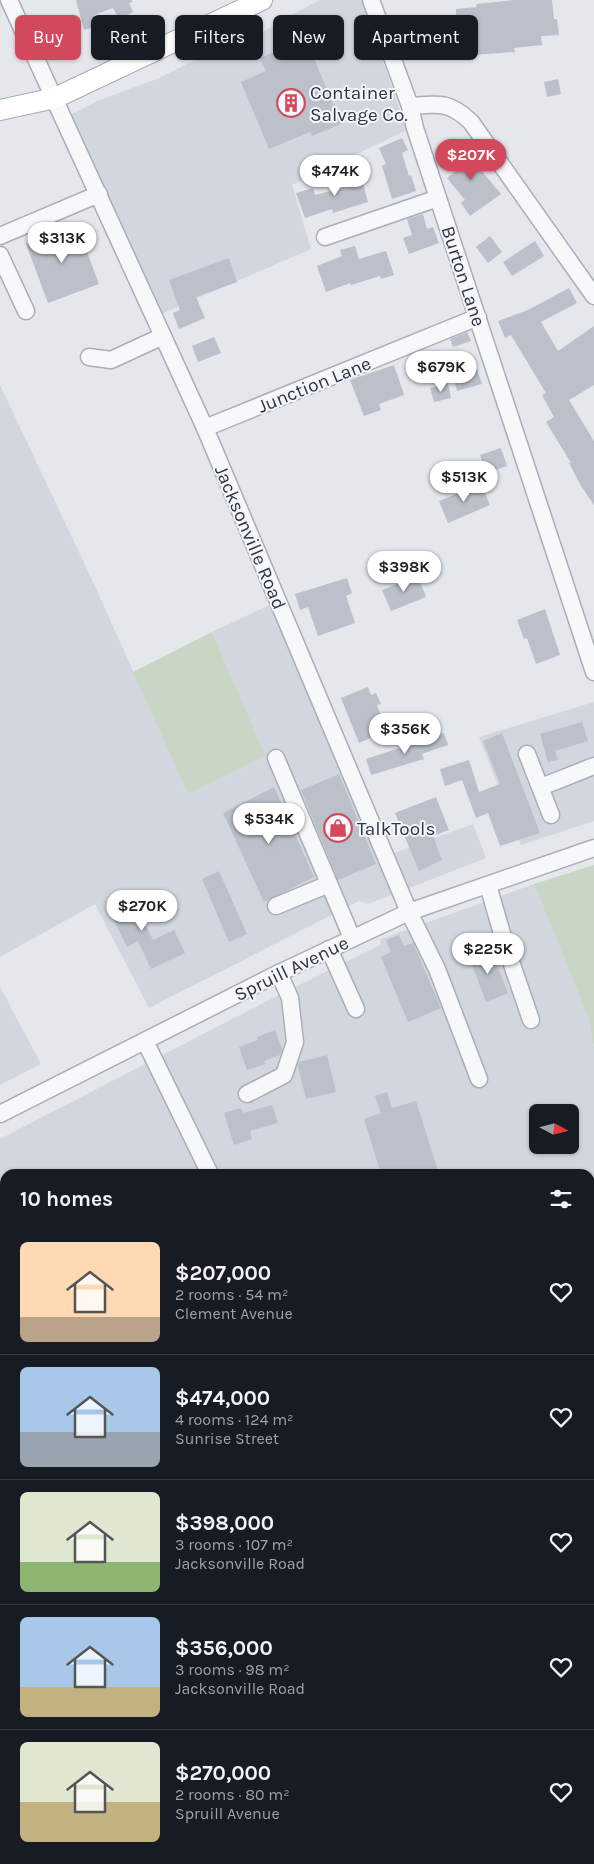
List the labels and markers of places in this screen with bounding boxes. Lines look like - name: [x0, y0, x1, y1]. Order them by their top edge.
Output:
- place label: Container Salvage Co.: [310, 82, 408, 126]
- building icon: Container Salvage Co.: [276, 88, 306, 118]
- pin: $207K: [436, 138, 506, 181]
- pin: $474K: [300, 154, 370, 197]
- pin: $313K: [27, 222, 97, 264]
- pin: $679K: [406, 350, 476, 393]
- pin: $513K: [429, 460, 499, 503]
- pin: $398K: [369, 550, 439, 593]
- pin: $356K: [370, 712, 440, 755]
- pin: $534K: [234, 802, 304, 845]
- shop icon: TalkTools: [323, 813, 353, 843]
- place label: TalkTools: [357, 818, 435, 840]
- pin: $270K: [107, 890, 177, 932]
- pin: $225K: [453, 932, 523, 975]

